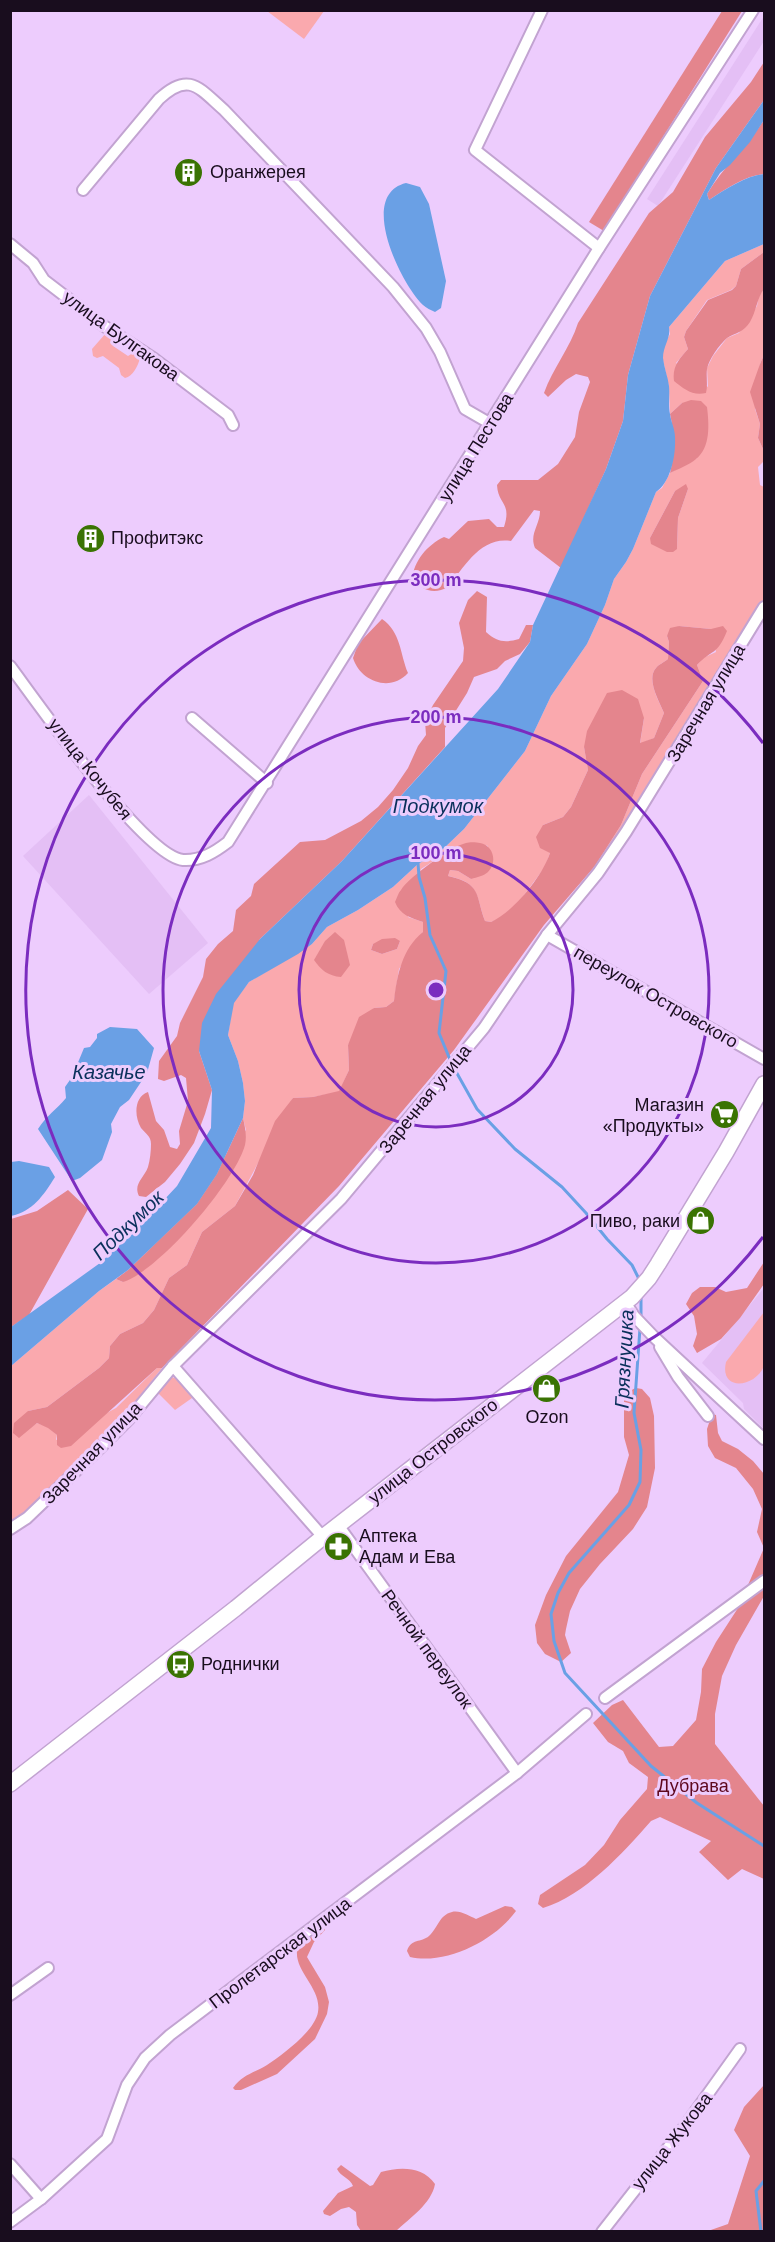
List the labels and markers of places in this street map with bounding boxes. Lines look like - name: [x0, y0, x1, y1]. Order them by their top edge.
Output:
- building icon: Оранжерея: [173, 156, 205, 188]
- place label: Оранжерея: [210, 162, 306, 182]
- building icon: Профитэкс: [74, 522, 106, 554]
- place label: Профитэкс: [111, 528, 203, 548]
- centre of rings: [426, 980, 446, 1000]
- place label: Магазин «Продукты»: [603, 1095, 704, 1136]
- supermarket icon: Магазин «Продукты»: [709, 1099, 741, 1131]
- shop icon: Пиво, раки: [685, 1205, 717, 1237]
- place label: Пиво, раки: [590, 1211, 680, 1231]
- shop icon: Ozon: [531, 1372, 563, 1404]
- place label: Ozon: [525, 1407, 569, 1427]
- place label: Аптека Адам и Ева: [359, 1526, 456, 1567]
- pharmacy icon: Аптека Адам и Ева: [322, 1530, 354, 1562]
- bus stop icon: Роднички: [164, 1648, 196, 1680]
- place label: Роднички: [201, 1654, 280, 1674]

